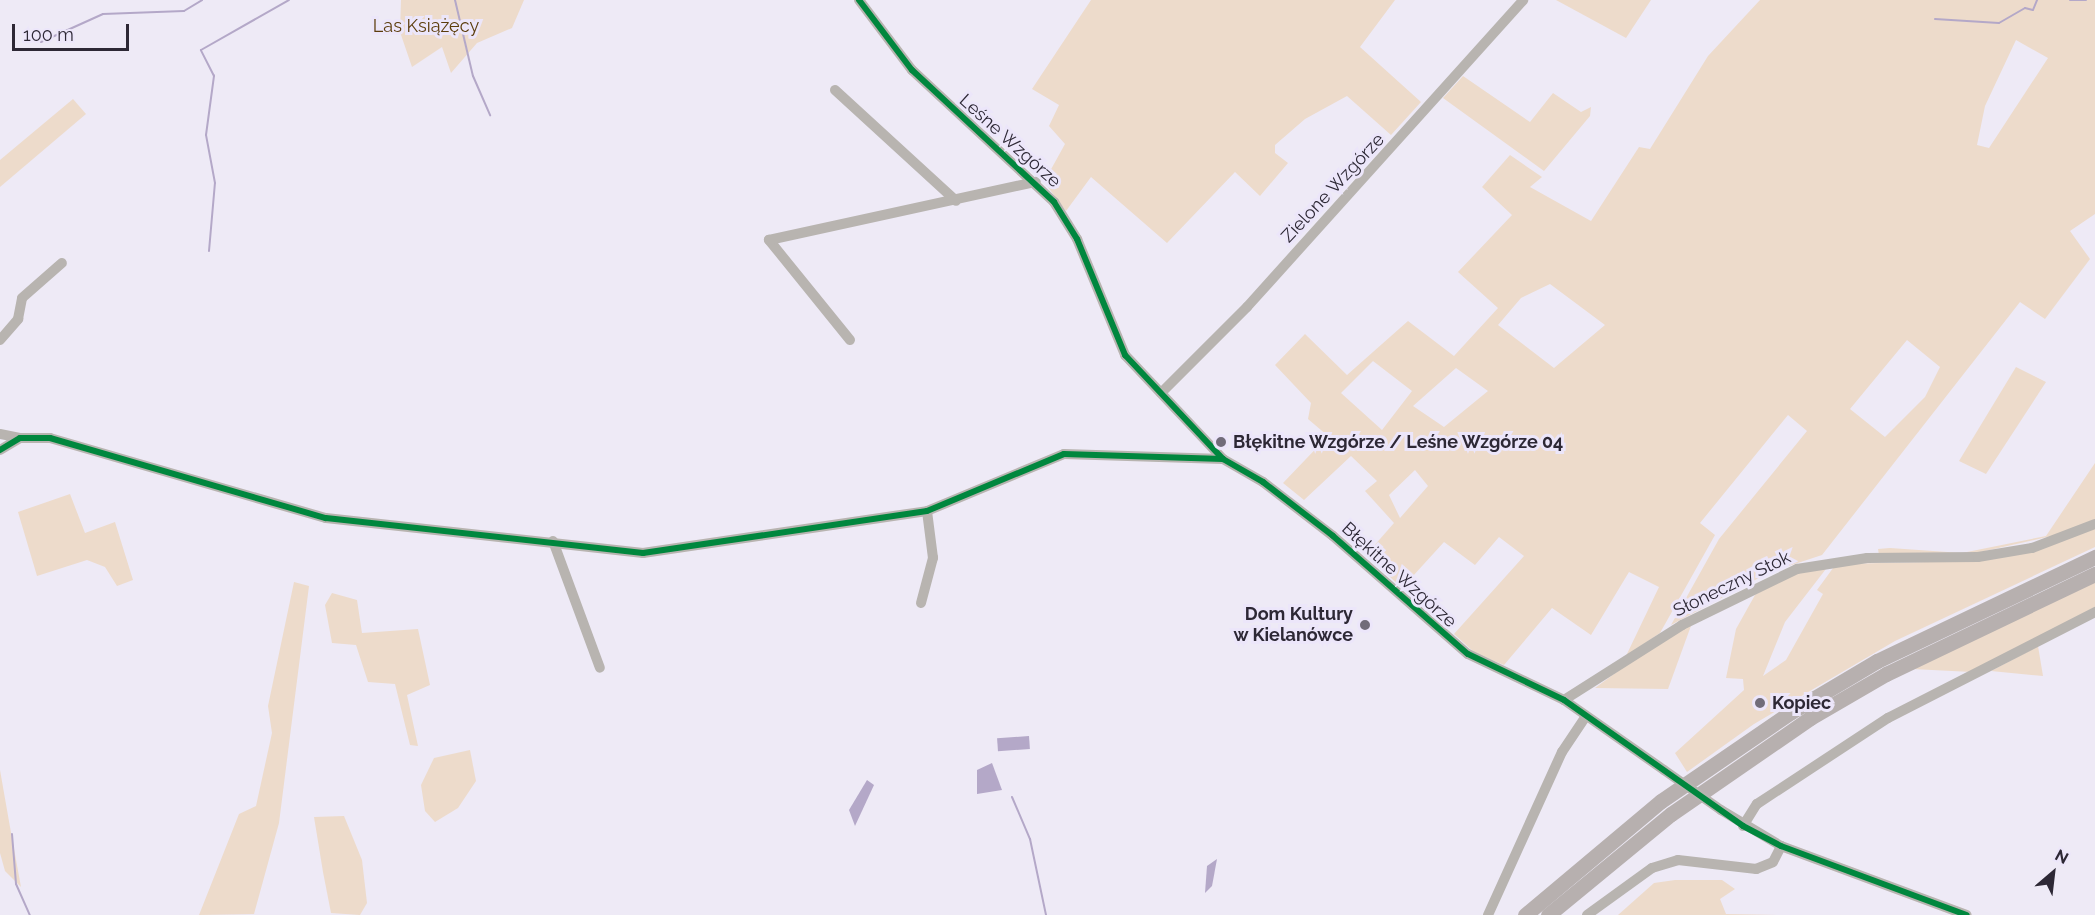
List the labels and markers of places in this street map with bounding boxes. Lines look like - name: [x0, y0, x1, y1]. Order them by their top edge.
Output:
- place label: Błękitne Wzgórze / Leśne Wzgórze 04: [1233, 431, 1565, 453]
- marker: Błękitne Wzgórze / Leśne Wzgórze 04: [1214, 435, 1228, 449]
- place label: Dom Kultury w Kielanówce: [1233, 604, 1353, 646]
- marker: Dom Kultury w Kielanówce: [1358, 618, 1372, 632]
- place label: Kopiec: [1772, 692, 1831, 714]
- marker: Kopiec: [1753, 696, 1767, 710]

